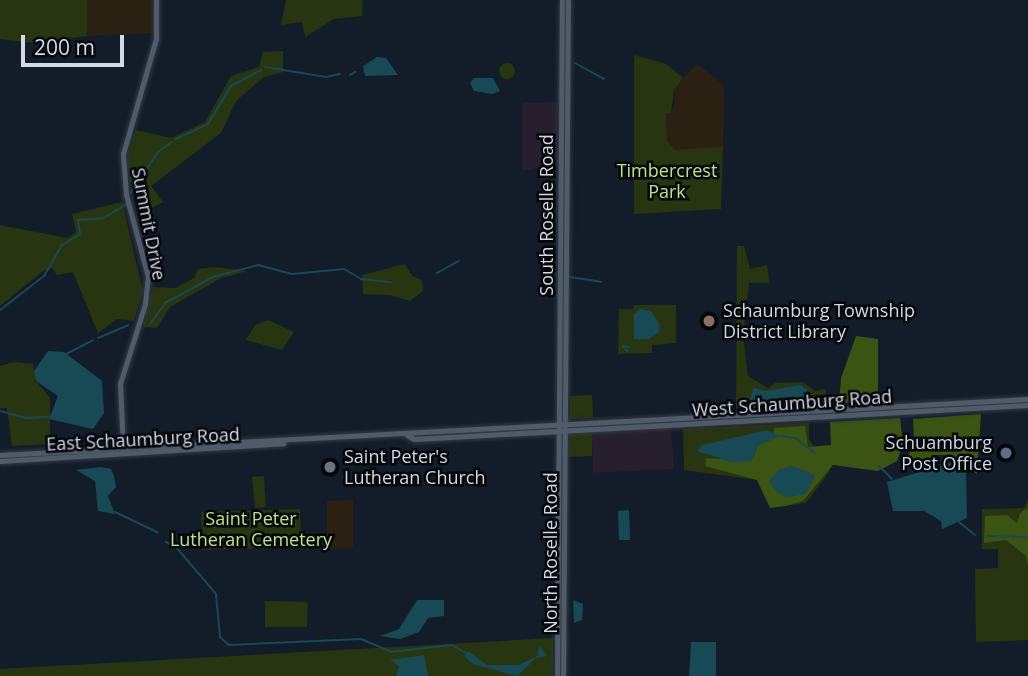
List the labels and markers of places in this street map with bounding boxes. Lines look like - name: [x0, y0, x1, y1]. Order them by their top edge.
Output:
- place label: Schaumburg Township District Library: [723, 300, 915, 342]
- marker: Schaumburg Township District Library: [701, 313, 717, 329]
- place label: Schuamburg Post Office: [886, 432, 992, 474]
- marker: Schuamburg Post Office: [998, 445, 1014, 461]
- place label: Saint Peter's Lutheran Church: [344, 446, 486, 489]
- marker: Saint Peter's Lutheran Church: [322, 459, 338, 475]

